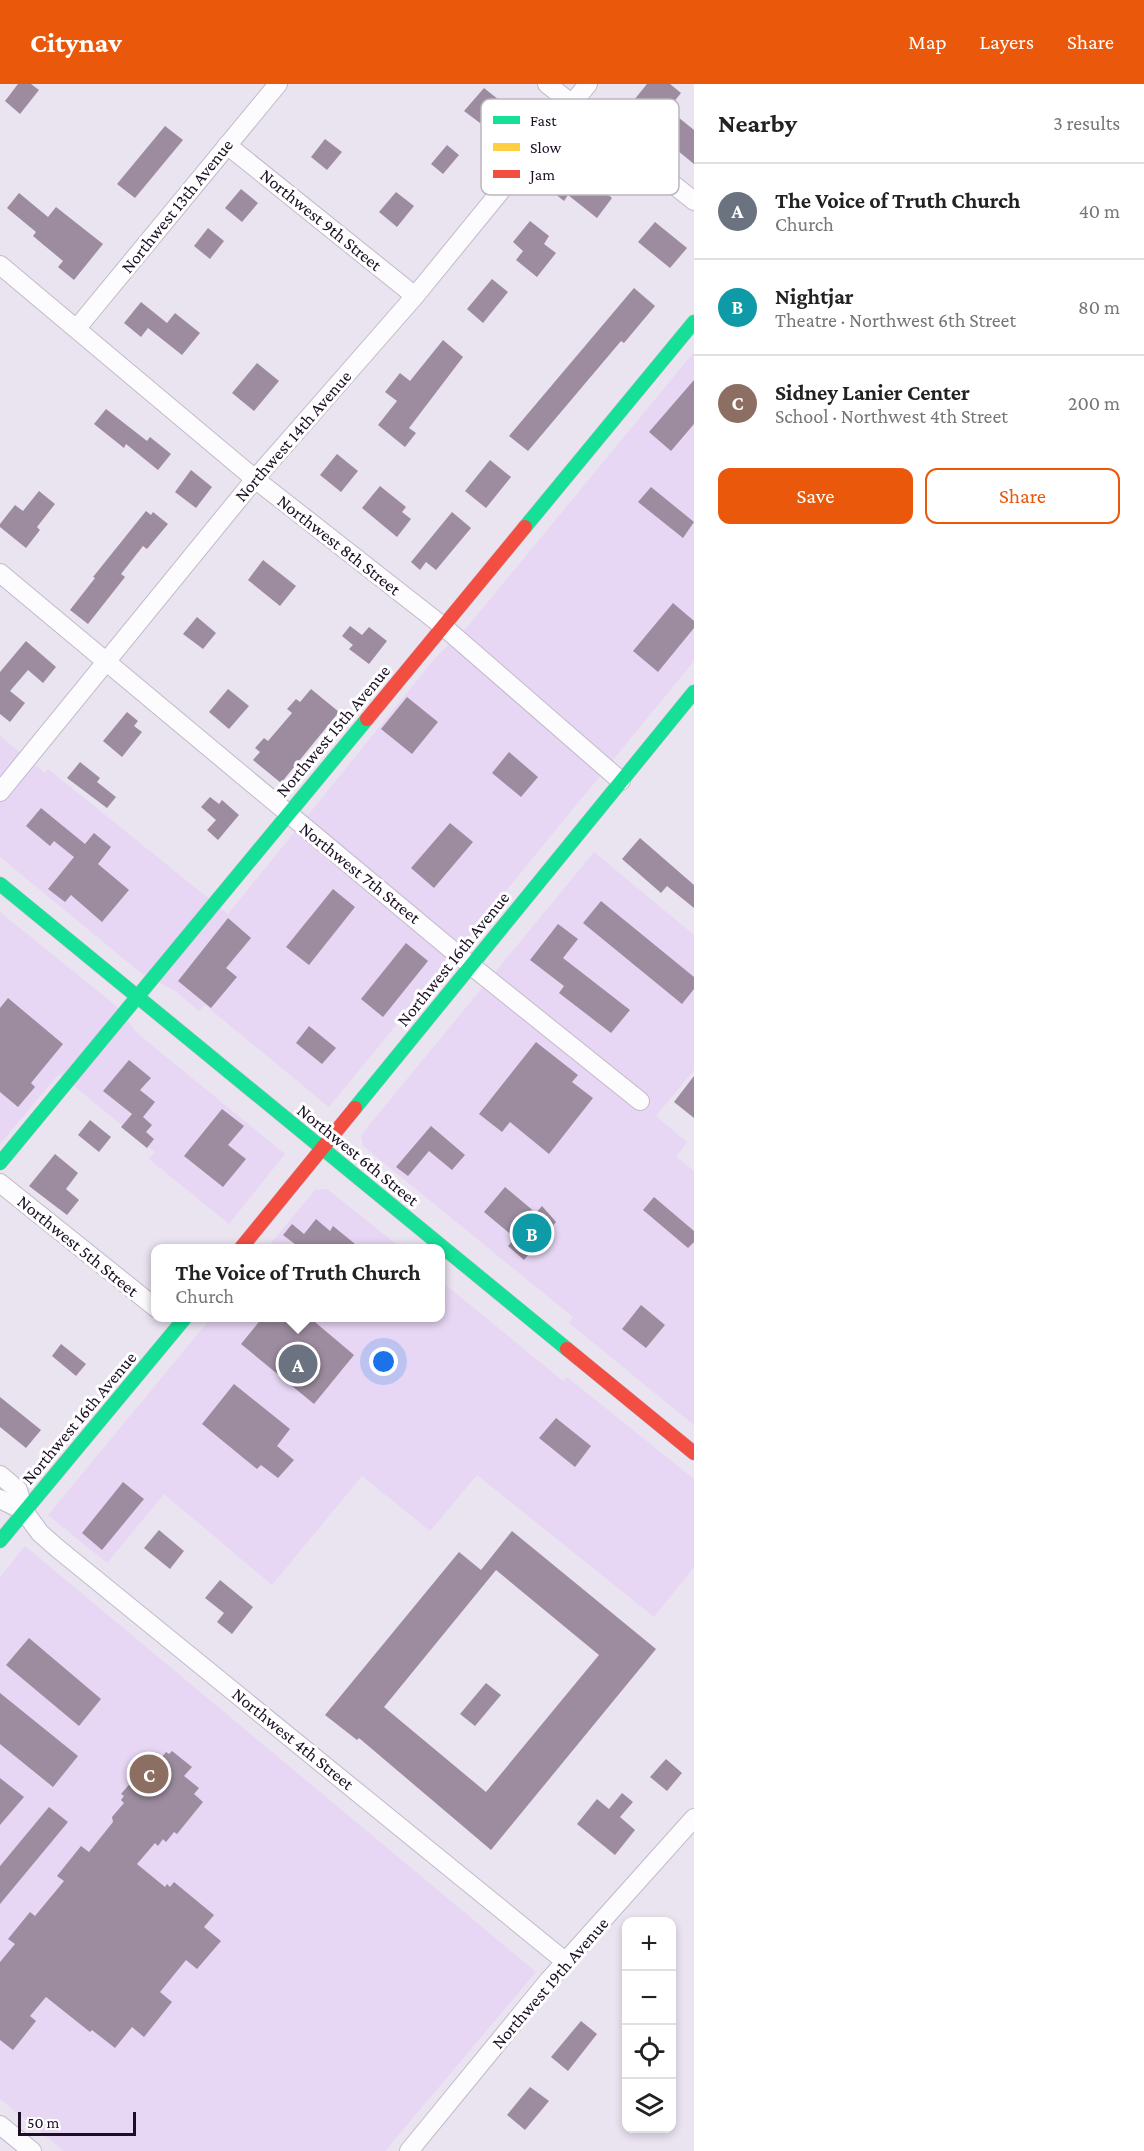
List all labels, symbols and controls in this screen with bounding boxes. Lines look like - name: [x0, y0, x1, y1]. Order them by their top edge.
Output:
- text: Citynav: [30, 27, 122, 58]
- text: Map: [908, 30, 947, 54]
- text: Layers: [980, 30, 1034, 54]
- text: Share: [1067, 30, 1114, 54]
- legend: [481, 99, 679, 195]
- text: Nearby: [718, 109, 797, 138]
- text: Fast: [530, 112, 557, 129]
- text: 3 results: [1053, 112, 1120, 134]
- street label: Northwest 13th Avenue: [117, 135, 237, 277]
- text: Slow: [530, 139, 562, 156]
- street label: Northwest 9th Street: [256, 165, 387, 276]
- text: Jam: [528, 166, 555, 184]
- text: The Voice of Truth Church: [775, 188, 1020, 213]
- text: A: [732, 200, 743, 222]
- text: 40 m: [1079, 200, 1120, 222]
- text: Church: [775, 213, 834, 235]
- text: Nightjar: [775, 284, 854, 309]
- text: B: [732, 296, 743, 318]
- text: 80 m: [1078, 296, 1120, 318]
- text: Theatre · Northwest 6th Street: [775, 309, 1016, 331]
- street label: Northwest 14th Avenue: [231, 366, 355, 506]
- text: Sidney Lanier Center: [775, 380, 970, 405]
- text: C: [731, 392, 744, 414]
- text: 200 m: [1068, 392, 1120, 414]
- text: School · Northwest 4th Street: [775, 405, 1008, 427]
- button: Save: [718, 468, 913, 524]
- button: Share: [925, 468, 1120, 524]
- street label: Northwest 8th Street: [273, 491, 405, 600]
- street label: Northwest 15th Avenue: [272, 661, 394, 801]
- street label: Northwest 7th Street: [296, 818, 425, 928]
- street label: Northwest 16th Avenue: [393, 888, 513, 1030]
- street label: Northwest 6th Street: [293, 1100, 423, 1211]
- street label: Northwest 5th Street: [14, 1191, 143, 1302]
- pin: B: [512, 1210, 552, 1256]
- popup: [151, 1244, 445, 1322]
- text: The Voice of Truth Church: [175, 1260, 421, 1285]
- text: Church: [175, 1285, 234, 1307]
- pin: A: [278, 1342, 318, 1386]
- your location: [369, 1347, 398, 1376]
- street label: Northwest 16th Avenue: [18, 1348, 140, 1488]
- street label: Northwest 4th Street: [228, 1684, 359, 1795]
- pin: C: [130, 1752, 168, 1796]
- street label: Northwest 19th Avenue: [488, 1913, 612, 2053]
- map controls: [622, 1917, 676, 2133]
- button: +: [622, 1917, 676, 1971]
- button: −: [622, 1971, 676, 2025]
- button: locate: [622, 2025, 676, 2079]
- button: layers: [622, 2079, 676, 2133]
- scale bar: [18, 2109, 136, 2136]
- text: 50 m: [27, 2114, 59, 2131]

